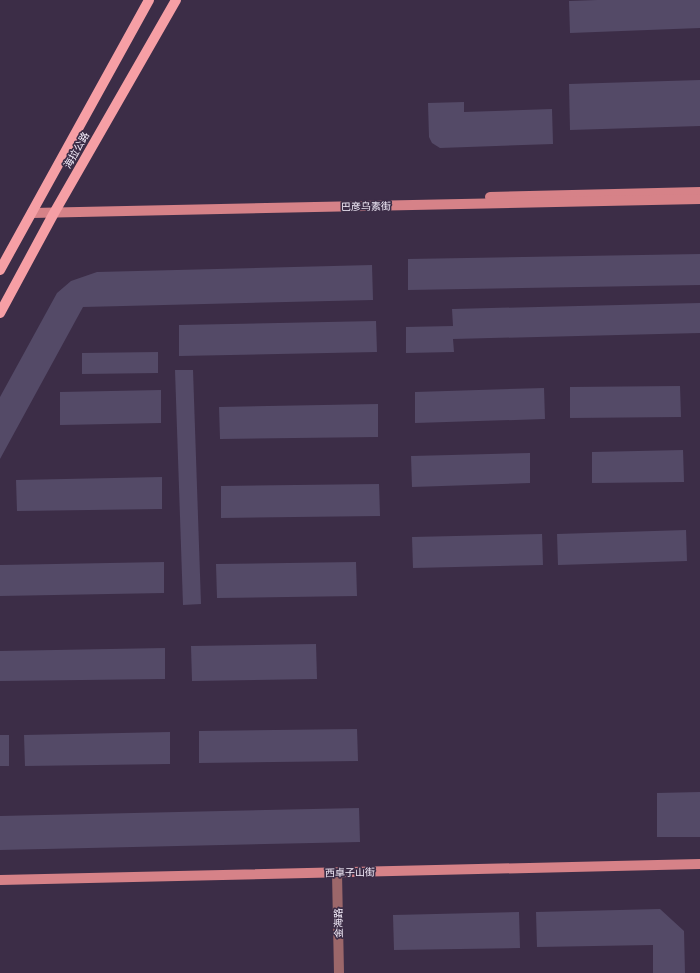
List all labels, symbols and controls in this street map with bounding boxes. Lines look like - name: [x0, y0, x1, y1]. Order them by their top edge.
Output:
- street label: 海拉公路: [60, 129, 92, 171]
- street label: 巴彦乌素街: [341, 199, 391, 213]
- street label: 西卓子山街: [325, 865, 375, 879]
- street label: 金海路: [331, 908, 345, 938]

